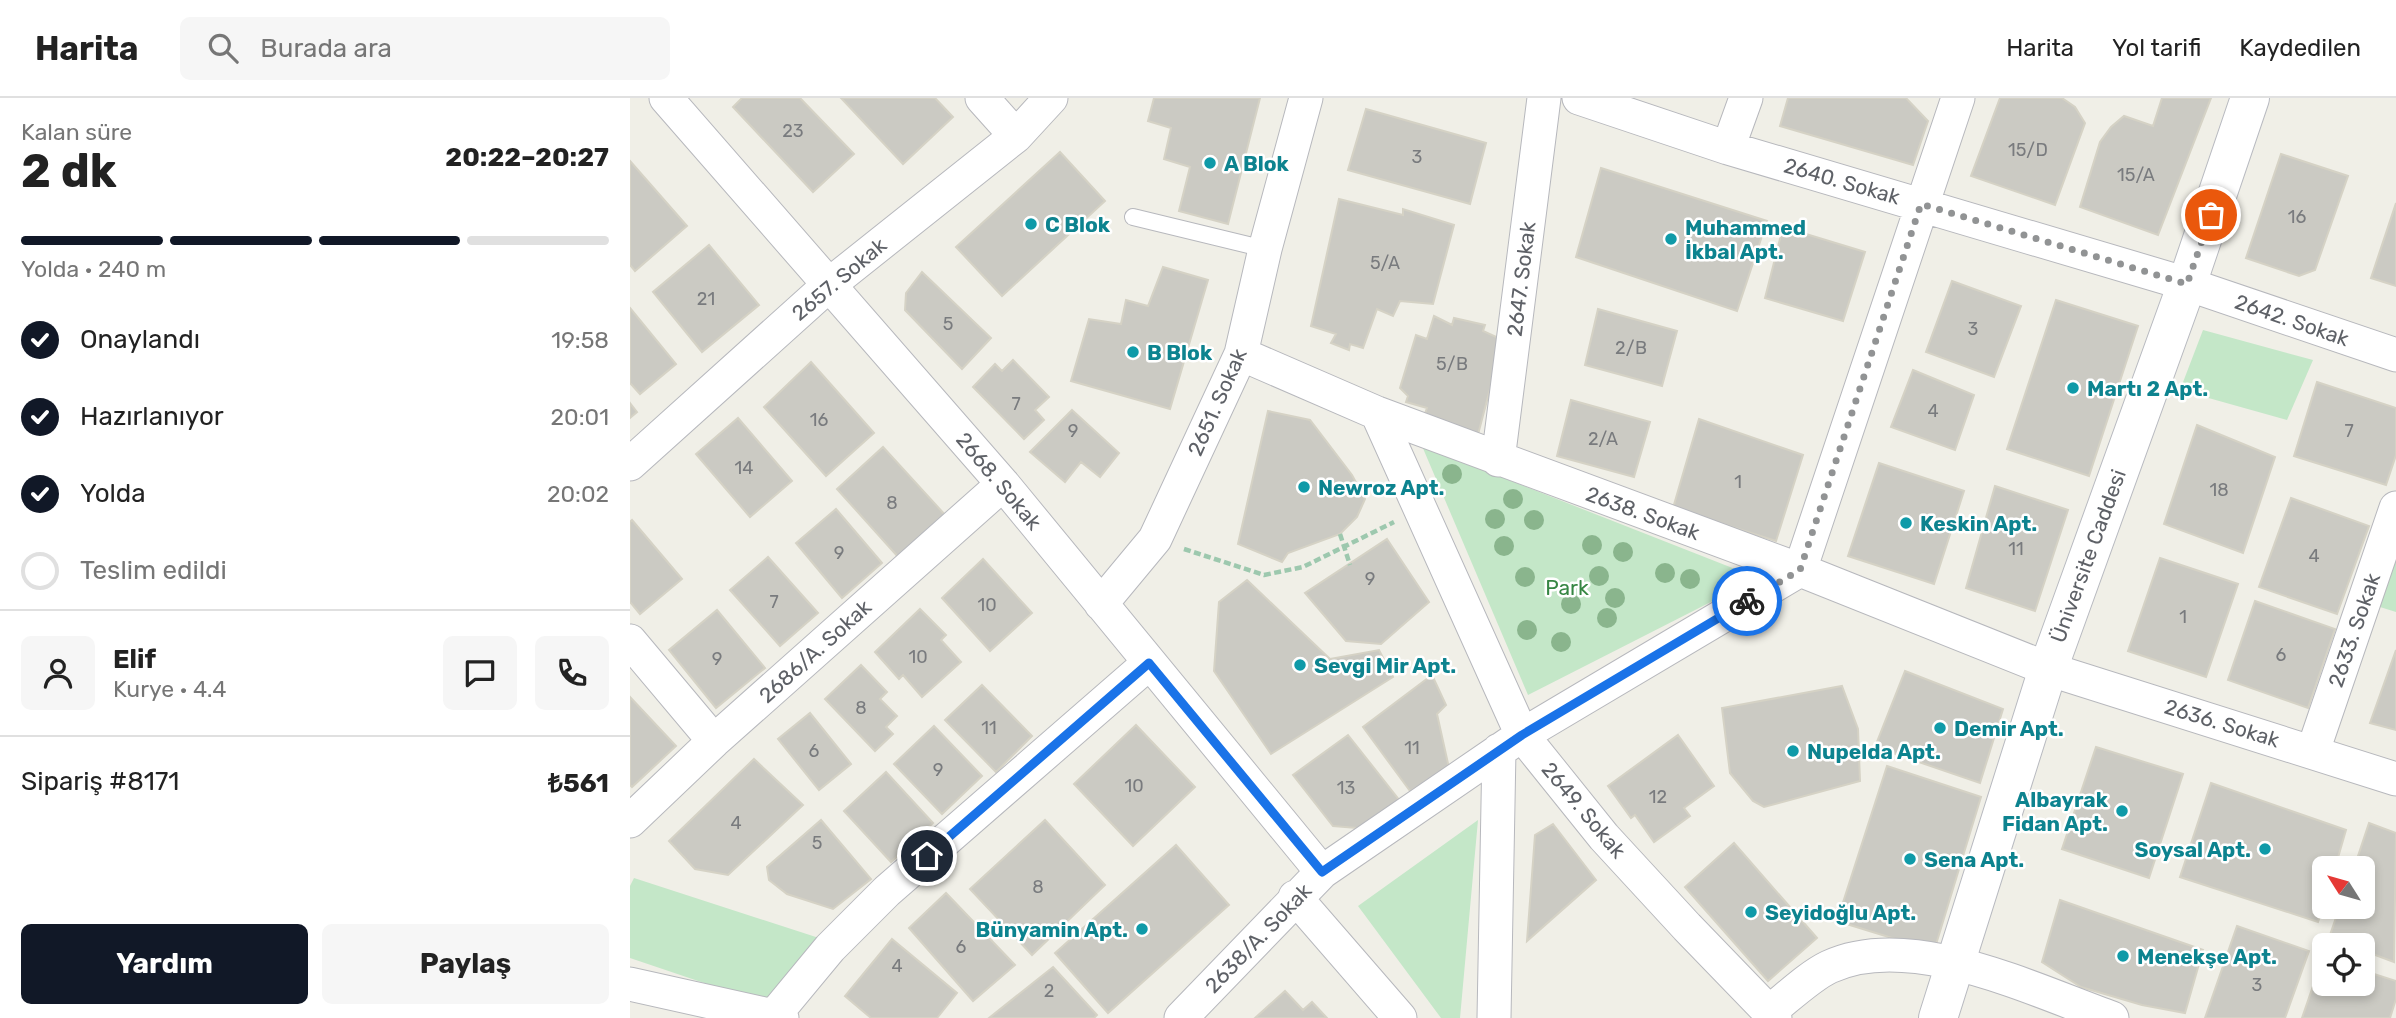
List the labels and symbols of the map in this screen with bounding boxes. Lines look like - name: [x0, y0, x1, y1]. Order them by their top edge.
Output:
- house number: 23: [782, 120, 804, 142]
- house number: 15/D: [2008, 139, 2048, 161]
- house number: 3: [1412, 146, 1422, 168]
- place label: A Blok: [1224, 151, 1290, 176]
- street label: 2640. Sokak: [1781, 152, 1903, 210]
- marker: A Blok: [1202, 155, 1218, 171]
- house number: 15/A: [2117, 164, 2155, 186]
- pin: [2181, 185, 2241, 245]
- house number: 16: [2288, 206, 2306, 228]
- place label: C Blok: [1045, 212, 1111, 237]
- place label: Muhammed İkbal Apt.: [1685, 215, 1806, 264]
- marker: C Blok: [1023, 216, 1039, 232]
- street label: 2647. Sokak: [1502, 220, 1540, 338]
- marker: Muhammed İkbal Apt.: [1663, 231, 1679, 247]
- street label: 2657. Sokak: [787, 232, 891, 326]
- house number: 5/A: [1370, 252, 1400, 274]
- house number: 21: [697, 288, 715, 310]
- street label: 2642. Sokak: [2232, 289, 2352, 351]
- house number: 5: [943, 313, 953, 335]
- house number: 3: [1968, 318, 1978, 340]
- house number: 2/B: [1615, 337, 1647, 359]
- place label: B Blok: [1147, 340, 1213, 365]
- marker: B Blok: [1125, 344, 1141, 360]
- street label: 2651. Sokak: [1182, 344, 1252, 459]
- house number: 5/B: [1436, 353, 1468, 375]
- place label: Martı 2 Apt.: [2087, 376, 2208, 401]
- marker: Martı 2 Apt.: [2065, 380, 2081, 396]
- house number: 7: [1011, 393, 1021, 415]
- house number: 4: [1927, 400, 1939, 422]
- house number: 16: [810, 409, 828, 431]
- house number: 9: [1068, 420, 1078, 442]
- house number: 7: [2344, 420, 2354, 442]
- street label: 2668. Sokak: [951, 427, 1047, 535]
- house number: 2/A: [1588, 428, 1618, 450]
- house number: 14: [735, 457, 753, 479]
- street label: Üniversite Caddesi: [2045, 466, 2131, 646]
- house number: 1: [1734, 471, 1742, 493]
- place label: Newroz Apt.: [1318, 475, 1445, 500]
- marker: Newroz Apt.: [1296, 479, 1312, 495]
- house number: 18: [2209, 479, 2229, 501]
- street label: 2638. Sokak: [1583, 481, 1704, 545]
- house number: 8: [886, 492, 898, 514]
- place label: Keskin Apt.: [1920, 511, 2037, 536]
- marker: Keskin Apt.: [1898, 515, 1914, 531]
- house number: 11: [2008, 538, 2024, 560]
- house number: 9: [834, 542, 844, 564]
- house number: 4: [2308, 545, 2320, 567]
- courier: [1712, 566, 1782, 636]
- house number: 9: [1365, 568, 1375, 590]
- street label: 2633. Sokak: [2323, 570, 2385, 690]
- park label: Park: [1545, 575, 1589, 600]
- house number: 7: [769, 591, 779, 613]
- street label: 2686/A. Sokak: [754, 594, 876, 708]
- house number: 10: [977, 594, 997, 616]
- house number: 1: [2179, 606, 2187, 628]
- house number: 6: [2276, 644, 2287, 666]
- house number: 10: [908, 646, 928, 668]
- house number: 9: [712, 648, 722, 670]
- place label: Sevgi Mir Apt.: [1314, 653, 1456, 678]
- marker: Sevgi Mir Apt.: [1292, 657, 1308, 673]
- street label: 2636. Sokak: [2161, 694, 2283, 752]
- house number: 8: [855, 697, 867, 719]
- place label: Demir Apt.: [1954, 716, 2064, 741]
- house number: 11: [981, 717, 997, 739]
- marker: Demir Apt.: [1932, 720, 1948, 736]
- house number: 11: [1404, 737, 1420, 759]
- place label: Nupelda Apt.: [1807, 739, 1941, 764]
- house number: 6: [809, 740, 820, 762]
- marker: Nupelda Apt.: [1785, 743, 1801, 759]
- street label: 2649. Sokak: [1537, 757, 1631, 863]
- house number: 9: [933, 759, 943, 781]
- house number: 10: [1124, 775, 1144, 797]
- house number: 13: [1337, 777, 1355, 799]
- house number: 12: [1649, 786, 1667, 808]
- place label: Albayrak Fidan Apt.: [2002, 787, 2109, 836]
- marker: Albayrak Fidan Apt.: [2114, 803, 2130, 819]
- house number: 4: [730, 812, 742, 834]
- pin: [897, 826, 957, 886]
- house number: 5: [812, 832, 822, 854]
- place label: Soysal Apt.: [2135, 837, 2251, 862]
- marker: Soysal Apt.: [2257, 841, 2273, 857]
- place label: Sena Apt.: [1924, 847, 2024, 872]
- marker: Sena Apt.: [1902, 851, 1918, 867]
- north arrow: [2312, 856, 2375, 919]
- house number: 8: [1032, 876, 1044, 898]
- street label: 2638/A. Sokak: [1200, 878, 1317, 998]
- place label: Seyidoğlu Apt.: [1765, 900, 1916, 925]
- marker: Seyidoğlu Apt.: [1743, 904, 1759, 920]
- place label: Bünyamin Apt.: [975, 917, 1128, 942]
- marker: Bünyamin Apt.: [1134, 921, 1150, 937]
- house number: 6: [956, 936, 967, 958]
- place label: Menekşe Apt.: [2137, 944, 2277, 969]
- marker: Menekşe Apt.: [2115, 948, 2131, 964]
- house number: 4: [891, 955, 903, 977]
- house number: 3: [2252, 974, 2262, 996]
- house number: 2: [1044, 980, 1054, 1002]

